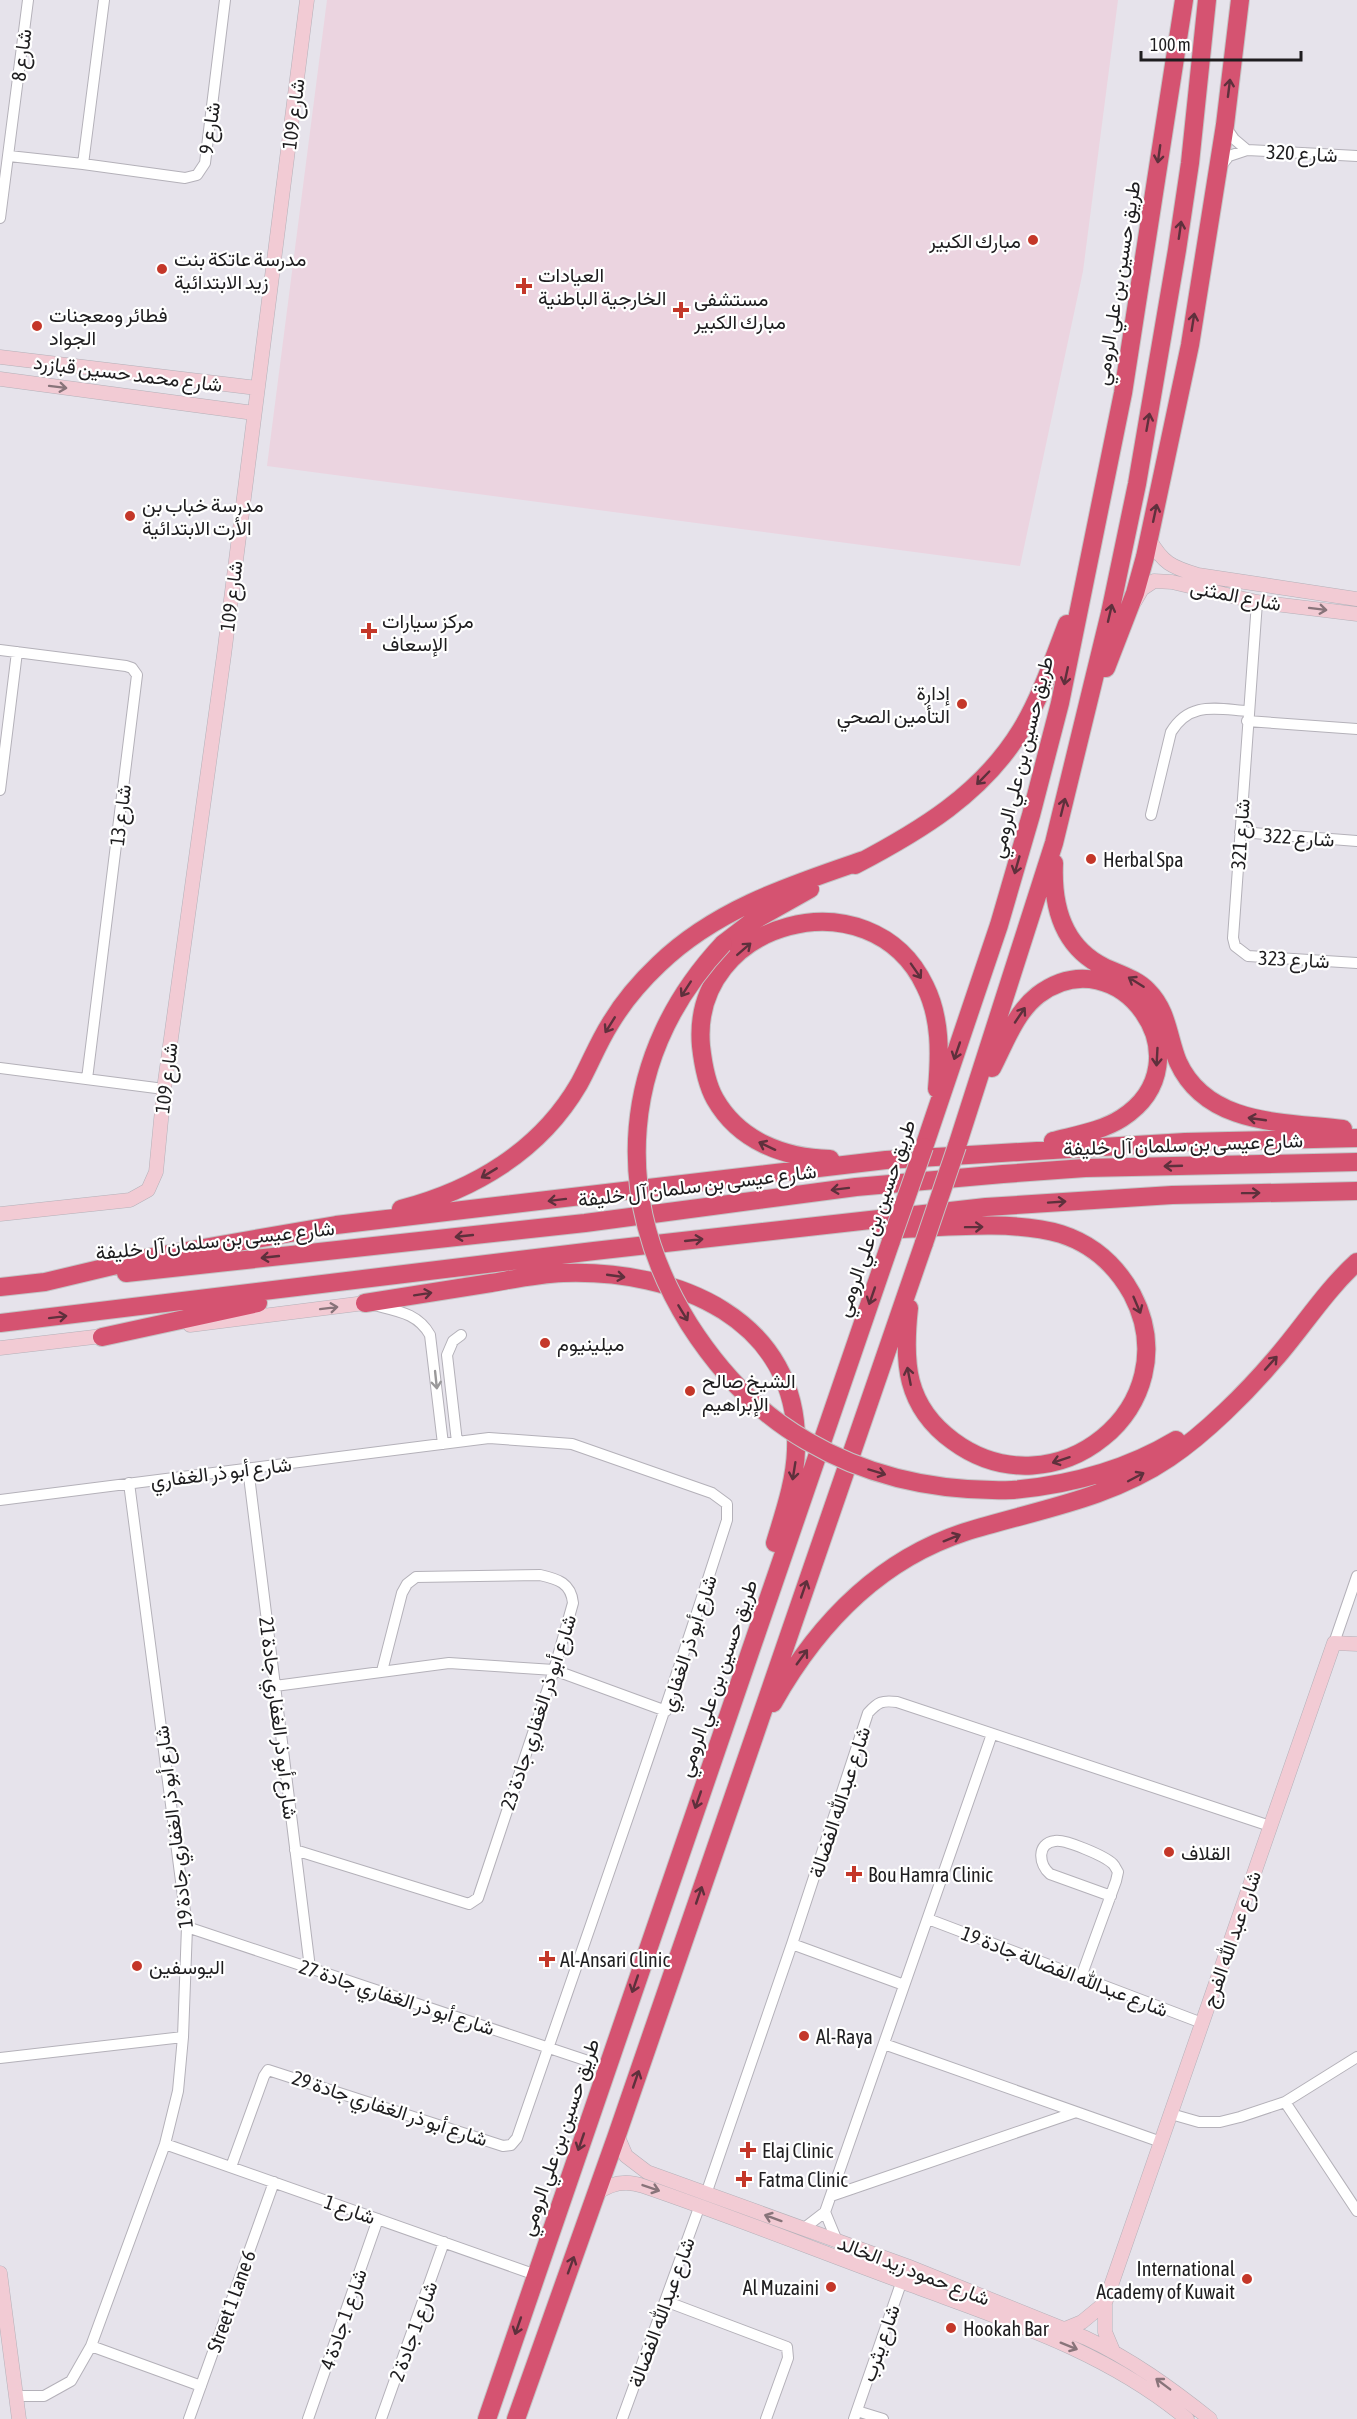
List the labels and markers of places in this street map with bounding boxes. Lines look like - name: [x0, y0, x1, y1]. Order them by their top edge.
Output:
- place label: مبارك الكبير: [928, 229, 1021, 254]
- marker: مبارك الكبير: [1026, 233, 1040, 247]
- place label: مدرسة عاتكة بنت زيد الابتدائية: [174, 247, 306, 295]
- marker: مدرسة عاتكة بنت زيد الابتدائية: [155, 262, 169, 276]
- place label: العيادات الخارجية الباطنية: [538, 263, 666, 311]
- marker: العيادات الخارجية الباطنية: [515, 277, 533, 295]
- place label: مستشفى مبارك الكبير: [693, 287, 786, 335]
- marker: مستشفى مبارك الكبير: [672, 301, 690, 319]
- place label: فطائر ومعجنات الجواد: [49, 303, 168, 351]
- marker: فطائر ومعجنات الجواد: [30, 319, 44, 333]
- place label: مدرسة خباب بن الأرت الابتدائية: [142, 493, 264, 541]
- marker: مدرسة خباب بن الأرت الابتدائية: [123, 509, 137, 523]
- place label: مركز سيارات الإسعاف: [382, 609, 474, 657]
- marker: مركز سيارات الإسعاف: [360, 622, 378, 640]
- place label: إدارة التأمين الصحي: [837, 681, 950, 733]
- marker: إدارة التأمين الصحي: [955, 697, 969, 711]
- place label: Herbal Spa: [1103, 848, 1184, 871]
- marker: Herbal Spa: [1084, 852, 1098, 866]
- place label: ميلينيوم: [557, 1332, 624, 1357]
- marker: ميلينيوم: [538, 1336, 552, 1350]
- place label: الشيخ صالح الإبراهيم: [702, 1369, 796, 1417]
- marker: الشيخ صالح الإبراهيم: [683, 1384, 697, 1398]
- place label: القلاف: [1181, 1841, 1231, 1864]
- marker: القلاف: [1162, 1845, 1176, 1859]
- place label: Bou Hamra Clinic: [868, 1863, 993, 1886]
- marker: Bou Hamra Clinic: [845, 1865, 863, 1883]
- place label: Al-Ansari Clinic: [560, 1948, 670, 1971]
- marker: Al-Ansari Clinic: [538, 1950, 556, 1968]
- place label: اليوسفين: [149, 1955, 225, 1980]
- marker: اليوسفين: [130, 1959, 144, 1973]
- place label: Al-Raya: [816, 2025, 873, 2048]
- marker: Al-Raya: [797, 2029, 811, 2043]
- place label: Elaj Clinic: [762, 2139, 834, 2162]
- marker: Elaj Clinic: [739, 2141, 757, 2159]
- place label: Fatma Clinic: [758, 2168, 848, 2191]
- marker: Fatma Clinic: [735, 2170, 753, 2188]
- place label: International Academy of Kuwait: [1096, 2257, 1236, 2303]
- marker: International Academy of Kuwait: [1240, 2272, 1254, 2286]
- place label: Al Muzaini: [743, 2276, 819, 2299]
- marker: Al Muzaini: [824, 2280, 838, 2294]
- place label: Hookah Bar: [963, 2317, 1050, 2340]
- marker: Hookah Bar: [944, 2321, 958, 2335]

